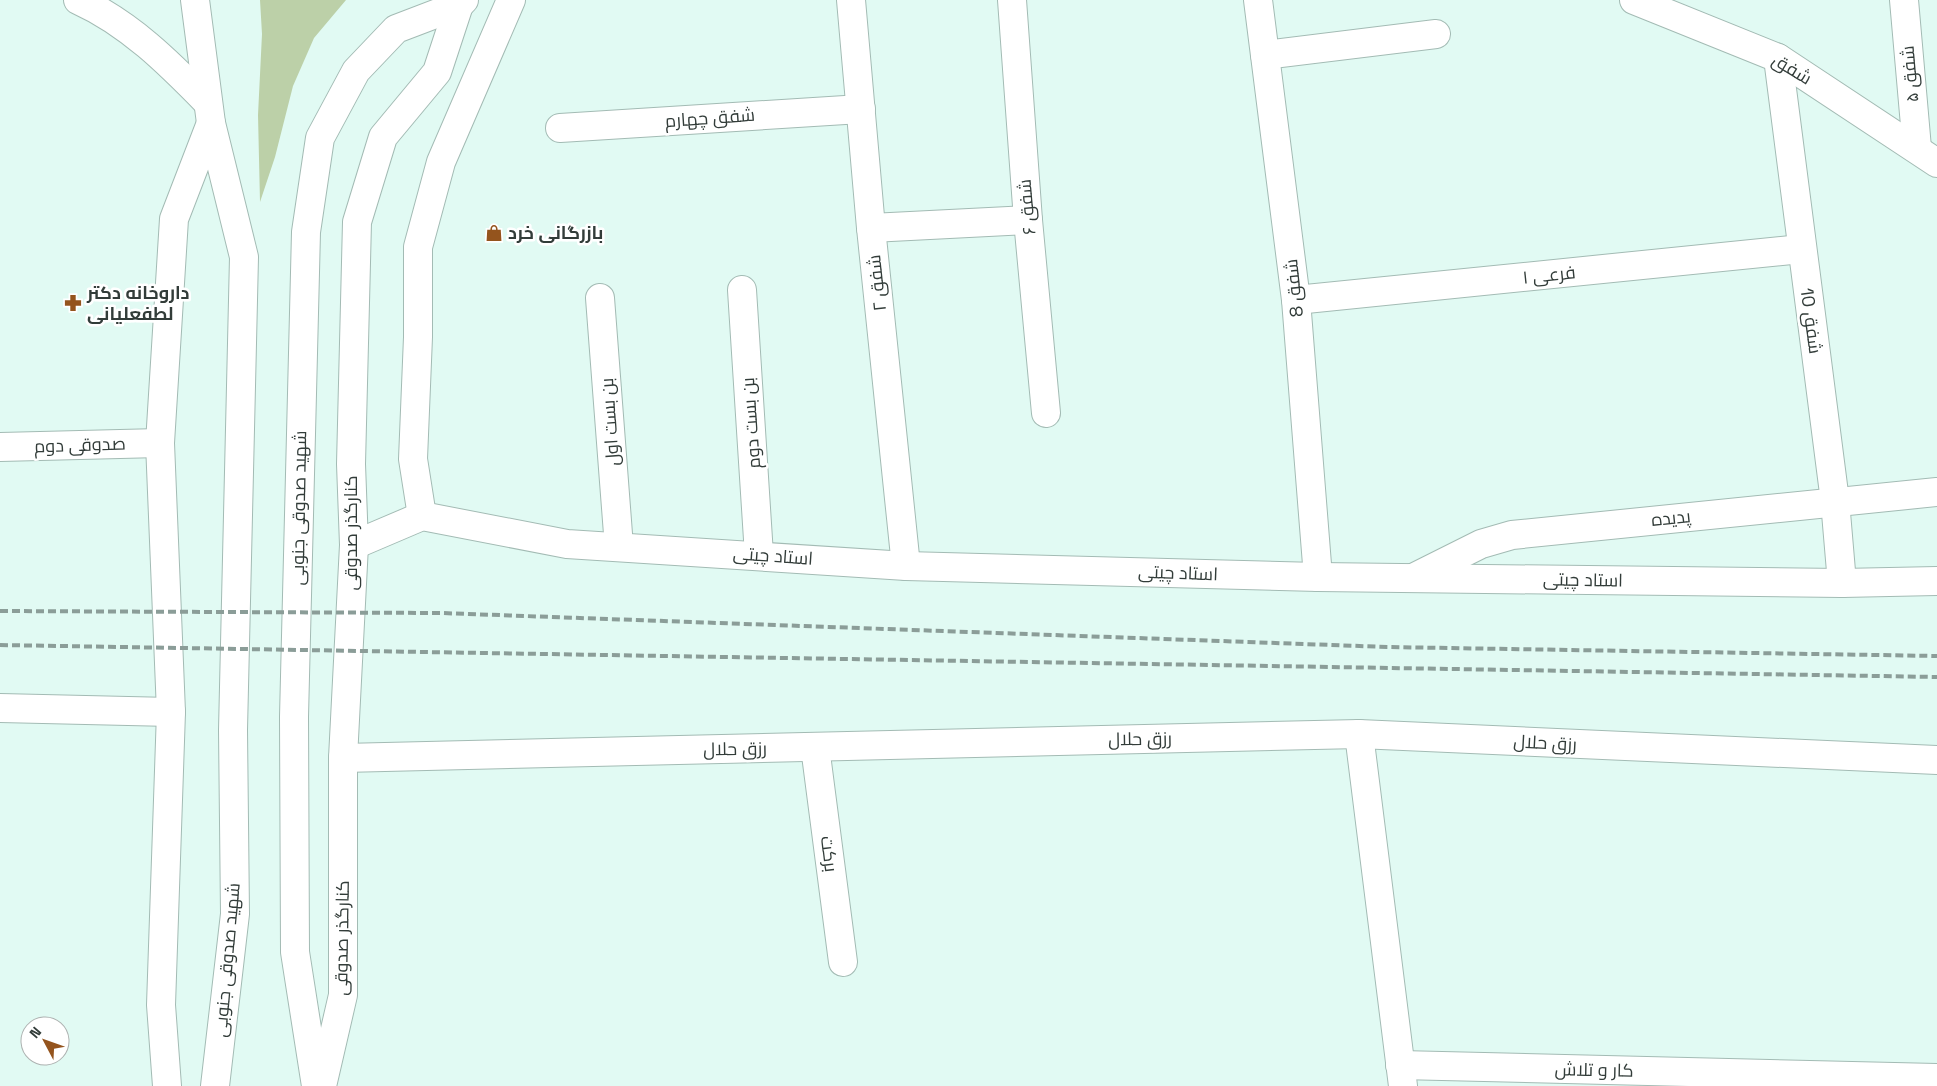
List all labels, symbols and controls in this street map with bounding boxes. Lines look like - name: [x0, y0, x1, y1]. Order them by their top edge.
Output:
- street label: شفق ۵: [1896, 45, 1924, 103]
- street label: شفق: [1768, 48, 1816, 90]
- street label: شفق چهارم: [664, 103, 756, 133]
- street label: شفق ۶: [1013, 178, 1041, 236]
- place label: بازرگانی خرد: [508, 221, 603, 244]
- shop icon: بازرگانی خرد: [484, 223, 504, 243]
- street label: شفق ۲: [862, 254, 892, 312]
- street label: شفق 8: [1279, 258, 1309, 318]
- street label: فرعی ۱: [1521, 260, 1577, 289]
- place label: داروخانه دکتر لطفعلیانی: [86, 281, 190, 325]
- street label: شفق 10: [1795, 287, 1827, 355]
- pharmacy icon: داروخانه دکتر لطفعلیانی: [63, 293, 83, 313]
- street label: بن بست اول: [595, 377, 624, 467]
- street label: بن بست دوم: [736, 377, 766, 469]
- street label: شهید صدوقی جنوبی: [286, 430, 311, 586]
- street label: صدوقی دوم: [34, 431, 126, 459]
- street label: کنارگذر صدوقی: [339, 475, 362, 591]
- street label: پدیده: [1650, 504, 1692, 532]
- street label: استاد چیتی: [732, 541, 814, 571]
- street label: استاد چیتی: [1138, 560, 1218, 586]
- street label: استاد چیتی: [1543, 567, 1623, 593]
- street label: رزق حلال: [1108, 726, 1172, 752]
- street label: رزق حلال: [1513, 729, 1577, 757]
- street label: رزق حلال: [703, 736, 767, 762]
- street label: برکت: [816, 835, 843, 873]
- street label: کنارگذر صدوقی: [329, 880, 354, 996]
- street label: شهید صدوقی جنوبی: [208, 882, 245, 1038]
- north arrow: [20, 1016, 70, 1066]
- text: N: [25, 1023, 45, 1042]
- street label: کار و تلاش: [1554, 1057, 1634, 1082]

